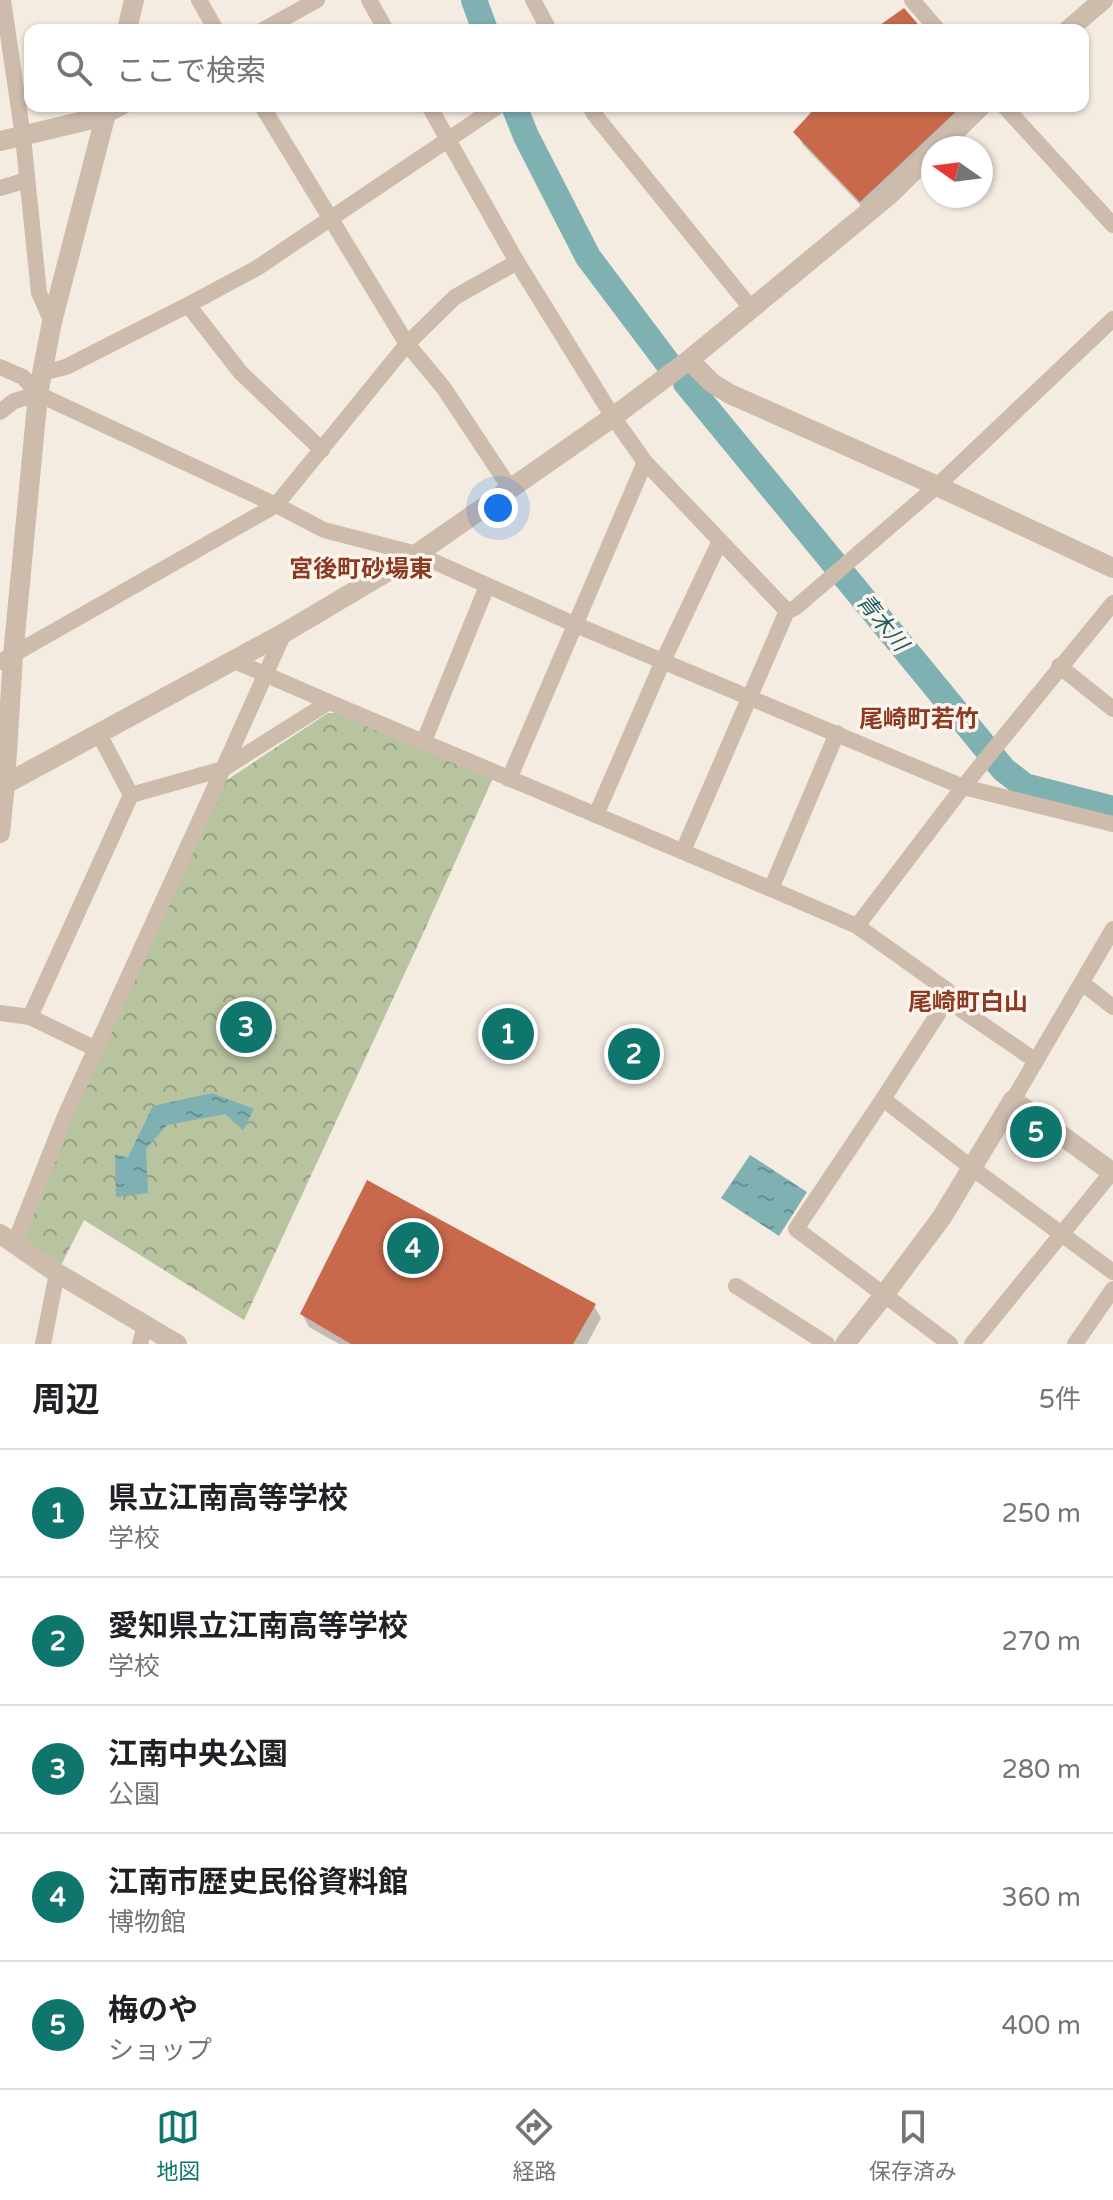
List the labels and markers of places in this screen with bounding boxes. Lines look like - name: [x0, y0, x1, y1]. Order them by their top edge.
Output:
- pin: 3: [220, 997, 272, 1057]
- pin: 1: [482, 1004, 534, 1064]
- pin: 2: [608, 1024, 660, 1084]
- pin: 5: [1010, 1102, 1062, 1162]
- pin: 4: [387, 1218, 439, 1278]

